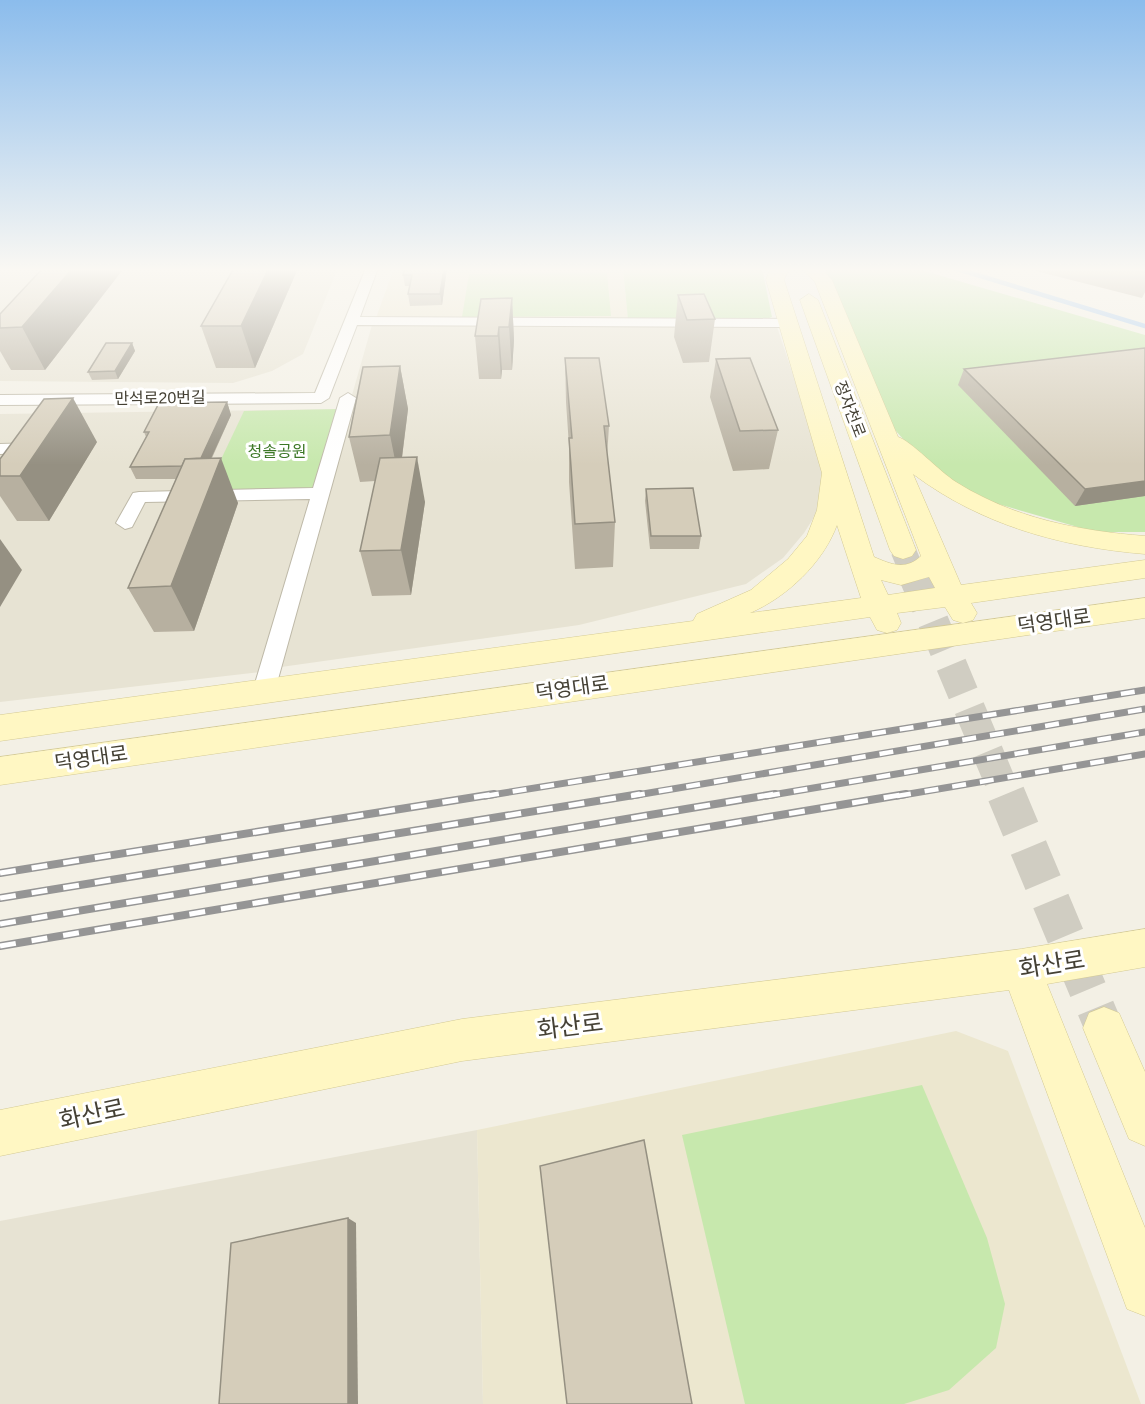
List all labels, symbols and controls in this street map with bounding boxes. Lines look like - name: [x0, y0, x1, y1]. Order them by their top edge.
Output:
- street label: 정자천로: [832, 378, 869, 440]
- street label: 만석로20번길: [114, 389, 206, 407]
- park label: 청솔공원: [248, 443, 306, 460]
- street label: 덕영대로: [1016, 605, 1092, 637]
- street label: 덕영대로: [534, 672, 610, 704]
- street label: 덕영대로: [53, 742, 129, 774]
- street label: 화산로: [1017, 945, 1087, 983]
- street label: 화산로: [535, 1009, 605, 1043]
- street label: 화산로: [57, 1094, 127, 1134]

